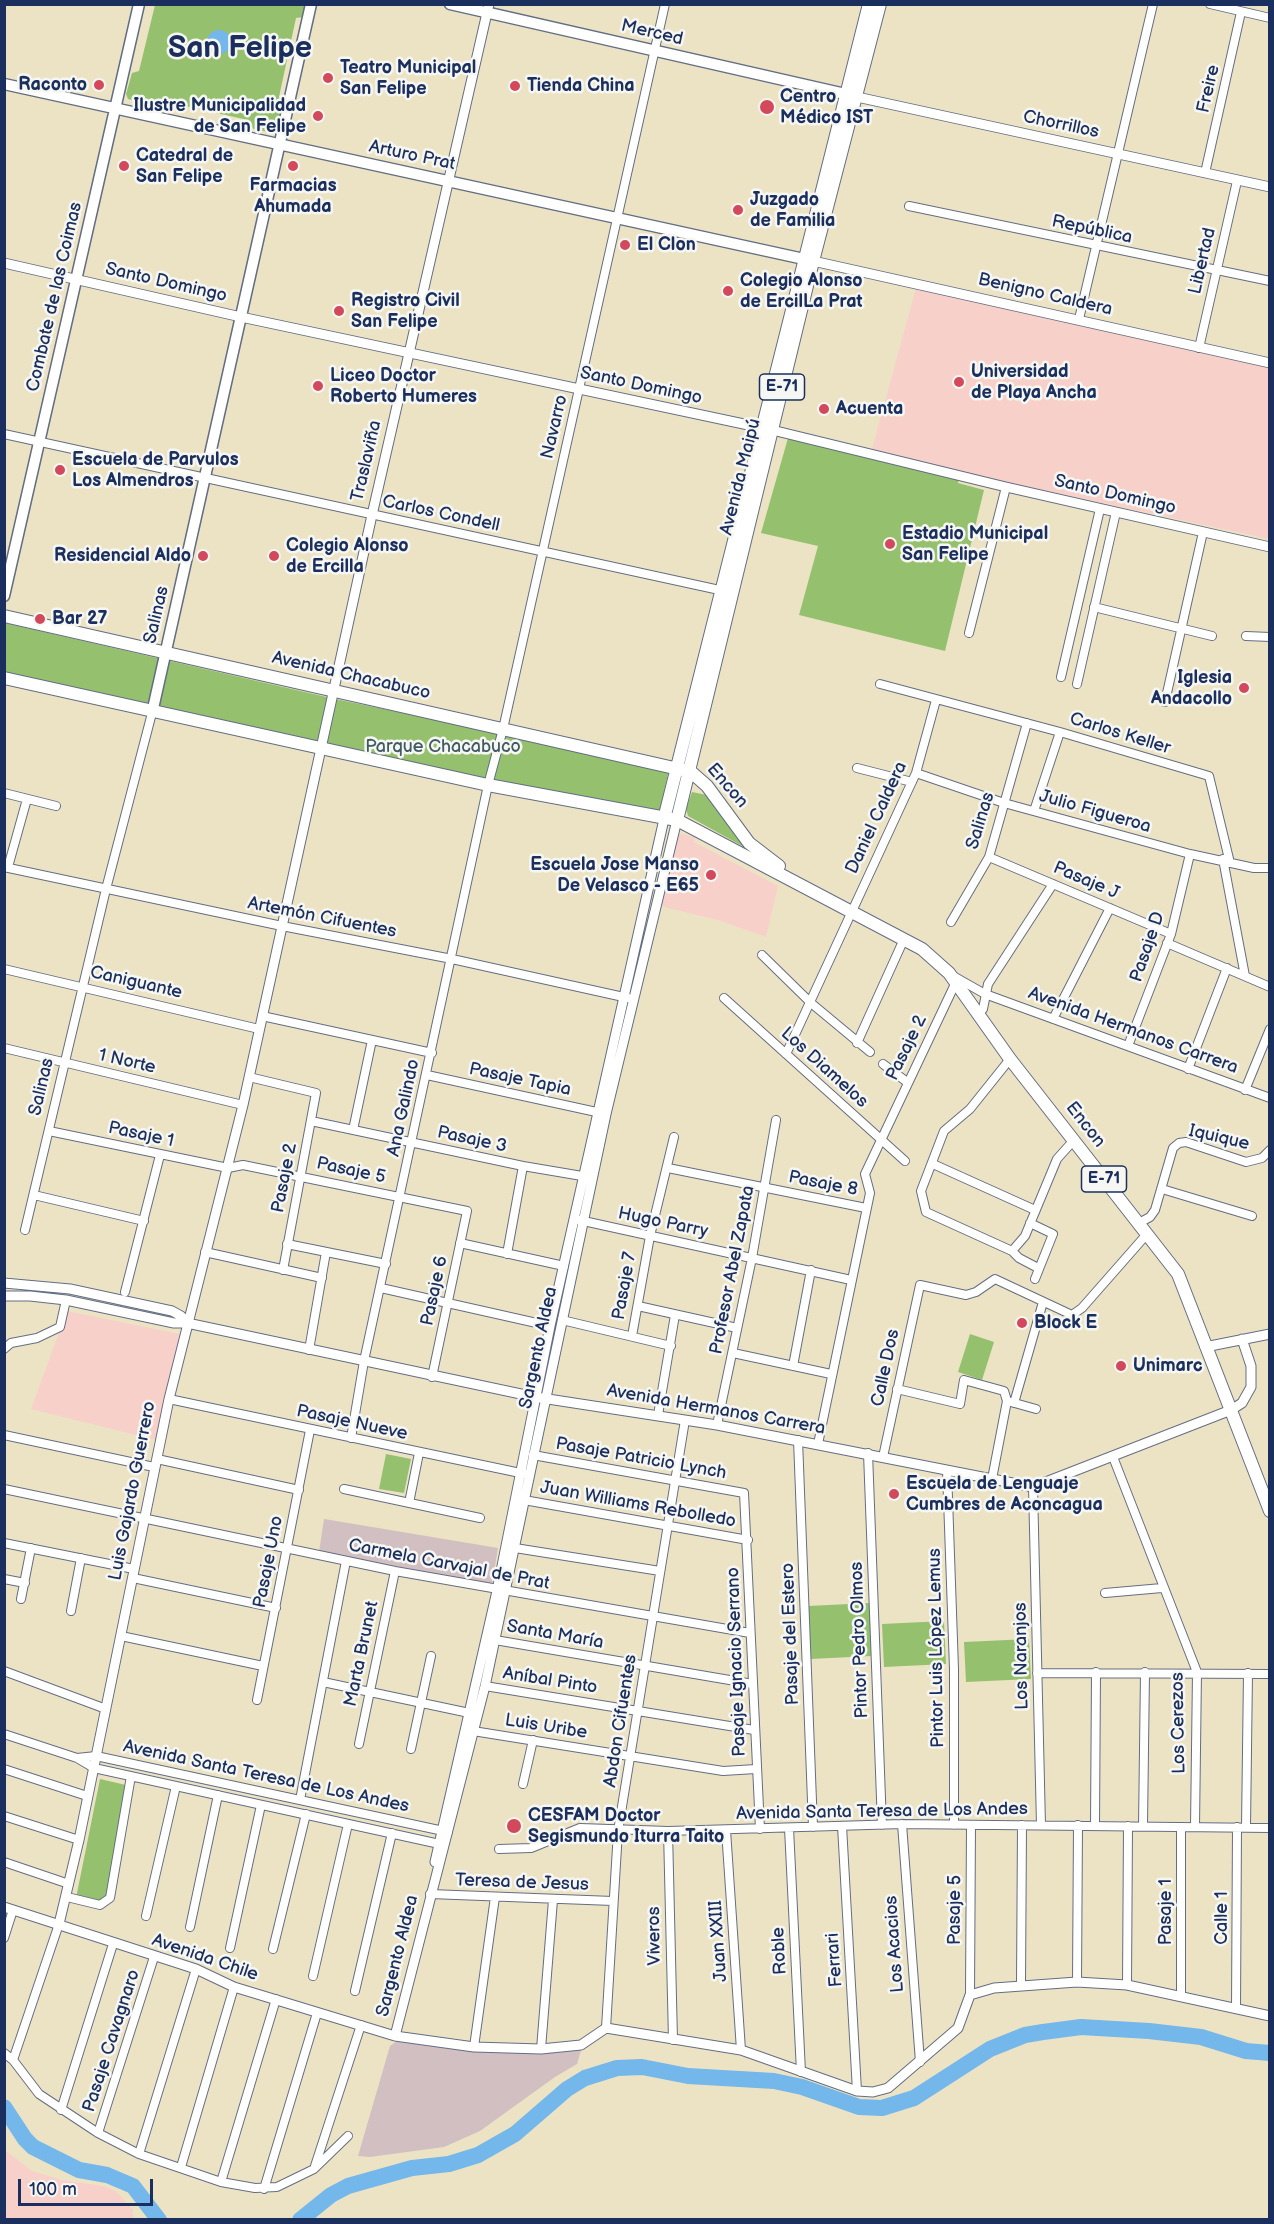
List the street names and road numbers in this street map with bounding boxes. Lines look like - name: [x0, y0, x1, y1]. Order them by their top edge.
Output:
- street label: Merced: [619, 15, 685, 51]
- street label: Freire: [1193, 63, 1225, 115]
- street label: Chorrillos: [1021, 106, 1101, 144]
- street label: Arturo Prat: [367, 136, 457, 176]
- street label: Combate de las Coimas: [23, 200, 87, 394]
- street label: República: [1050, 211, 1134, 249]
- street label: Libertad: [1185, 226, 1221, 296]
- street label: Santo Domingo: [103, 258, 229, 308]
- street label: Benigno Caldera: [976, 269, 1114, 321]
- street label: Santo Domingo: [578, 363, 704, 409]
- road number: E-71: [760, 374, 804, 400]
- street label: Navarro: [537, 393, 573, 461]
- street label: Avenida Maipú: [716, 416, 766, 538]
- street label: Traslaviña: [347, 418, 387, 504]
- street label: Santo Domingo: [1052, 470, 1178, 520]
- street label: Carlos Condell: [380, 491, 502, 537]
- street label: Salinas: [140, 584, 174, 646]
- street label: Avenida Chacabuco: [270, 647, 432, 705]
- street label: Carlos Keller: [1067, 708, 1173, 760]
- street label: Encon: [702, 759, 752, 813]
- street label: Daniel Caldera: [842, 759, 912, 877]
- street label: Julio Figueroa: [1037, 786, 1153, 838]
- street label: Salinas: [962, 790, 1000, 852]
- street label: Pasaje J: [1050, 857, 1122, 905]
- street label: Artemón Cifuentes: [246, 893, 398, 943]
- street label: Pasaje D: [1126, 909, 1170, 985]
- street label: Caniguante: [88, 962, 184, 1004]
- street label: Avenida Hermanos Carrera: [1025, 983, 1241, 1079]
- street label: Pasaje 2: [882, 1012, 932, 1084]
- street label: Los Diamelos: [776, 1023, 872, 1113]
- street label: 1 Norte: [96, 1045, 158, 1079]
- street label: Salinas: [25, 1056, 59, 1118]
- street label: Ana Galindo: [383, 1057, 425, 1159]
- street label: Pasaje Tapia: [467, 1059, 573, 1101]
- street label: Encon: [1060, 1098, 1110, 1152]
- street label: Pasaje 1: [106, 1118, 176, 1152]
- street label: Iquique: [1187, 1121, 1251, 1155]
- street label: Pasaje 3: [435, 1122, 509, 1158]
- street label: Pasaje 2: [268, 1141, 302, 1215]
- street label: Pasaje 5: [315, 1153, 387, 1189]
- road number: E-71: [1082, 1166, 1126, 1192]
- street label: Pasaje 8: [786, 1167, 860, 1201]
- street label: Profesor Abel Zapata: [706, 1184, 760, 1356]
- street label: Hugo Parry: [616, 1203, 710, 1243]
- street label: Pasaje 7: [608, 1250, 642, 1322]
- street label: Pasaje 6: [417, 1254, 453, 1328]
- street label: Sargento Aldea: [515, 1285, 563, 1411]
- street label: Calle Dos: [867, 1327, 905, 1409]
- street label: Avenida Hermanos Carrera: [605, 1380, 827, 1440]
- street label: Luis Gajardo Guerrero: [105, 1400, 161, 1582]
- street label: Pasaje Nueve: [295, 1401, 409, 1445]
- street label: Pasaje Patricio Lynch: [554, 1433, 728, 1485]
- street label: Juan Williams Rebolledo: [538, 1477, 738, 1533]
- street label: Pasaje Uno: [250, 1514, 288, 1610]
- street label: Carmela Carvajal de Prat: [347, 1535, 551, 1595]
- street label: Pintor Luis López Lemus: [924, 1548, 950, 1748]
- street label: Pintor Pedro Olmos: [846, 1561, 874, 1719]
- street label: Pasaje del Estero: [778, 1562, 804, 1706]
- street label: Pasaje Ignacio Serrano: [723, 1567, 751, 1757]
- street label: Marta Brunet: [340, 1599, 384, 1709]
- street label: Los Naranjos: [1010, 1602, 1034, 1710]
- street label: Santa María: [505, 1616, 605, 1654]
- street label: Abdon Cifuentes: [600, 1653, 642, 1789]
- street label: Aníbal Pinto: [501, 1663, 599, 1699]
- street label: Los Cerezos: [1167, 1672, 1191, 1774]
- street label: Luis Uribe: [503, 1710, 589, 1744]
- street label: Avenida Santa Teresa de Los Andes: [121, 1736, 411, 1818]
- street label: Avenida Santa Teresa de Los Andes: [736, 1799, 1028, 1825]
- street label: Teresa de Jesus: [455, 1870, 589, 1896]
- street label: Pasaje 5: [944, 1875, 966, 1945]
- street label: Pasaje 1: [1155, 1879, 1177, 1945]
- street label: Calle 1: [1211, 1891, 1233, 1945]
- street label: Sargento Aldea: [372, 1893, 424, 2019]
- street label: Los Acacios: [881, 1895, 909, 1993]
- street label: Juan XXIII: [705, 1899, 733, 1983]
- street label: Viveros: [644, 1906, 666, 1966]
- street label: Roble: [768, 1927, 792, 1975]
- street label: Avenida Chile: [149, 1930, 261, 1986]
- street label: Ferrari: [822, 1932, 848, 1988]
- street label: Pasaje Cavagnaro: [79, 1967, 145, 2115]

